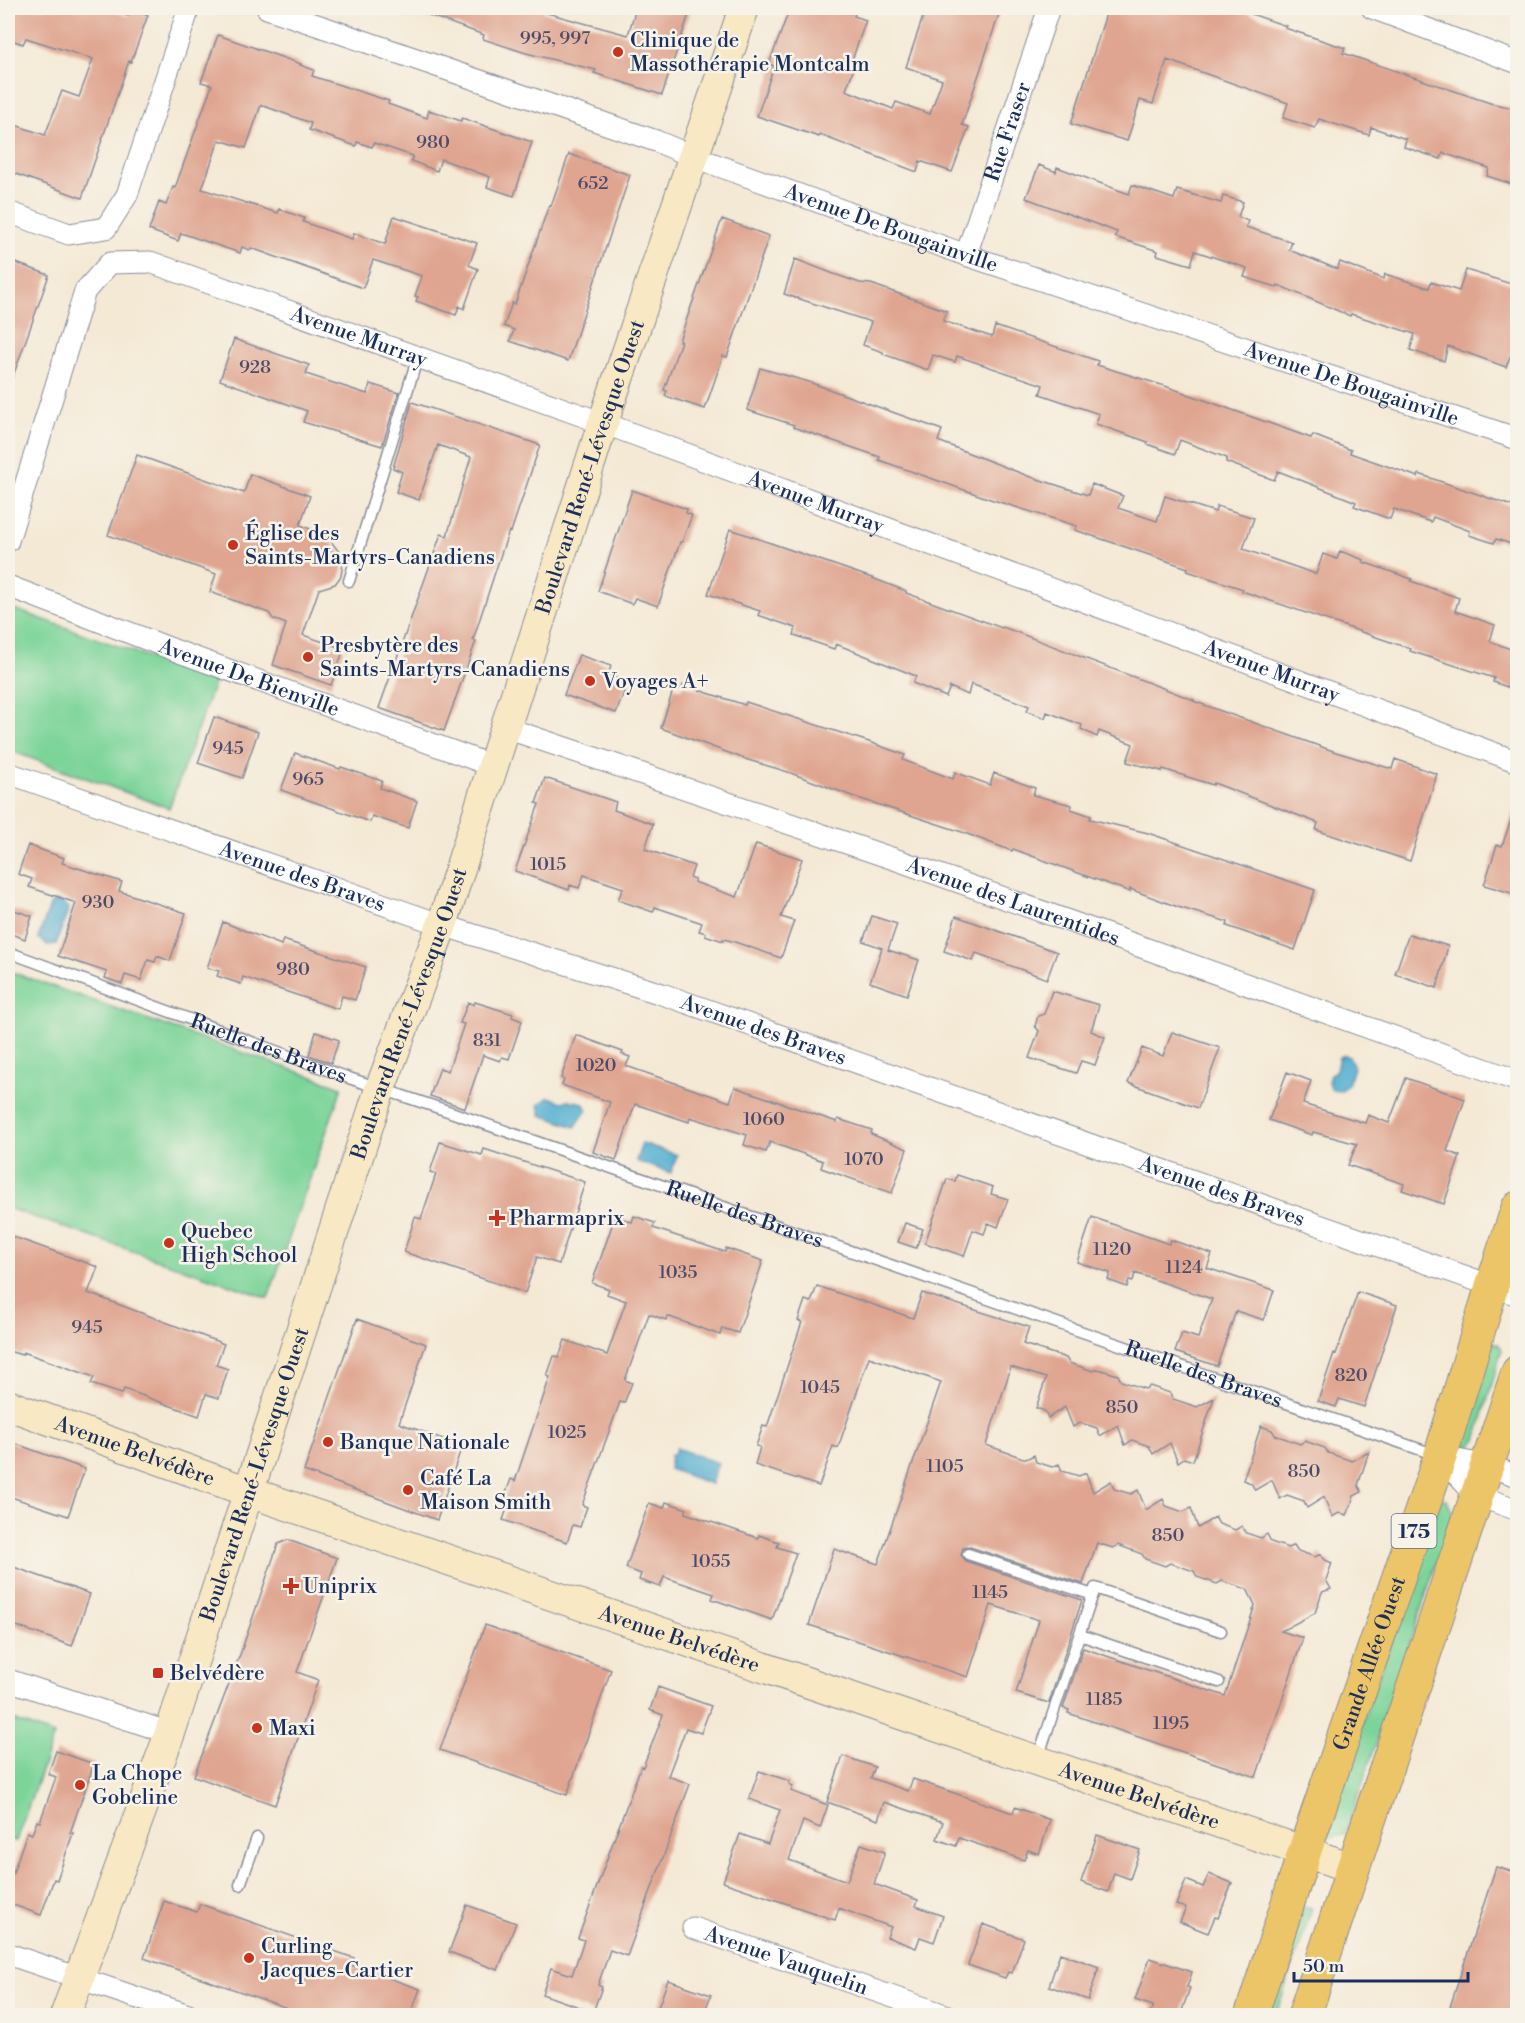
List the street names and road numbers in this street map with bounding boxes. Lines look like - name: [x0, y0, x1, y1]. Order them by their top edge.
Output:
- street label: Rue Fraser: [980, 79, 1037, 185]
- street label: Avenue De Bougainville: [780, 178, 1001, 279]
- street label: Avenue Murray: [286, 301, 431, 374]
- street label: Boulevard René-Lévesque Ouest: [530, 316, 651, 618]
- street label: Avenue De Bougainville: [1240, 336, 1462, 432]
- street label: Avenue Murray: [743, 465, 888, 540]
- street label: Avenue De Bienville: [154, 633, 343, 723]
- street label: Avenue Murray: [1199, 634, 1344, 709]
- street label: Avenue des Braves: [215, 836, 388, 918]
- street label: Avenue des Laurentides: [902, 852, 1123, 952]
- street label: Boulevard René-Lévesque Ouest: [346, 864, 474, 1164]
- street label: Avenue des Braves: [676, 989, 849, 1072]
- street label: Ruelle des Braves: [187, 1009, 350, 1090]
- street label: Avenue des Braves: [1134, 1150, 1308, 1233]
- street label: Ruelle des Braves: [662, 1176, 826, 1255]
- street label: Boulevard René-Lévesque Ouest: [195, 1324, 316, 1626]
- street label: Ruelle des Braves: [1121, 1336, 1285, 1414]
- street label: Avenue Belvédère: [50, 1411, 218, 1493]
- road number: 175: [1392, 1514, 1436, 1548]
- street label: Grande Allée Ouest: [1328, 1572, 1412, 1754]
- street label: Avenue Belvédère: [594, 1600, 763, 1679]
- street label: Avenue Belvédère: [1054, 1757, 1223, 1836]
- street label: Avenue Vauquelin: [700, 1921, 872, 2002]

